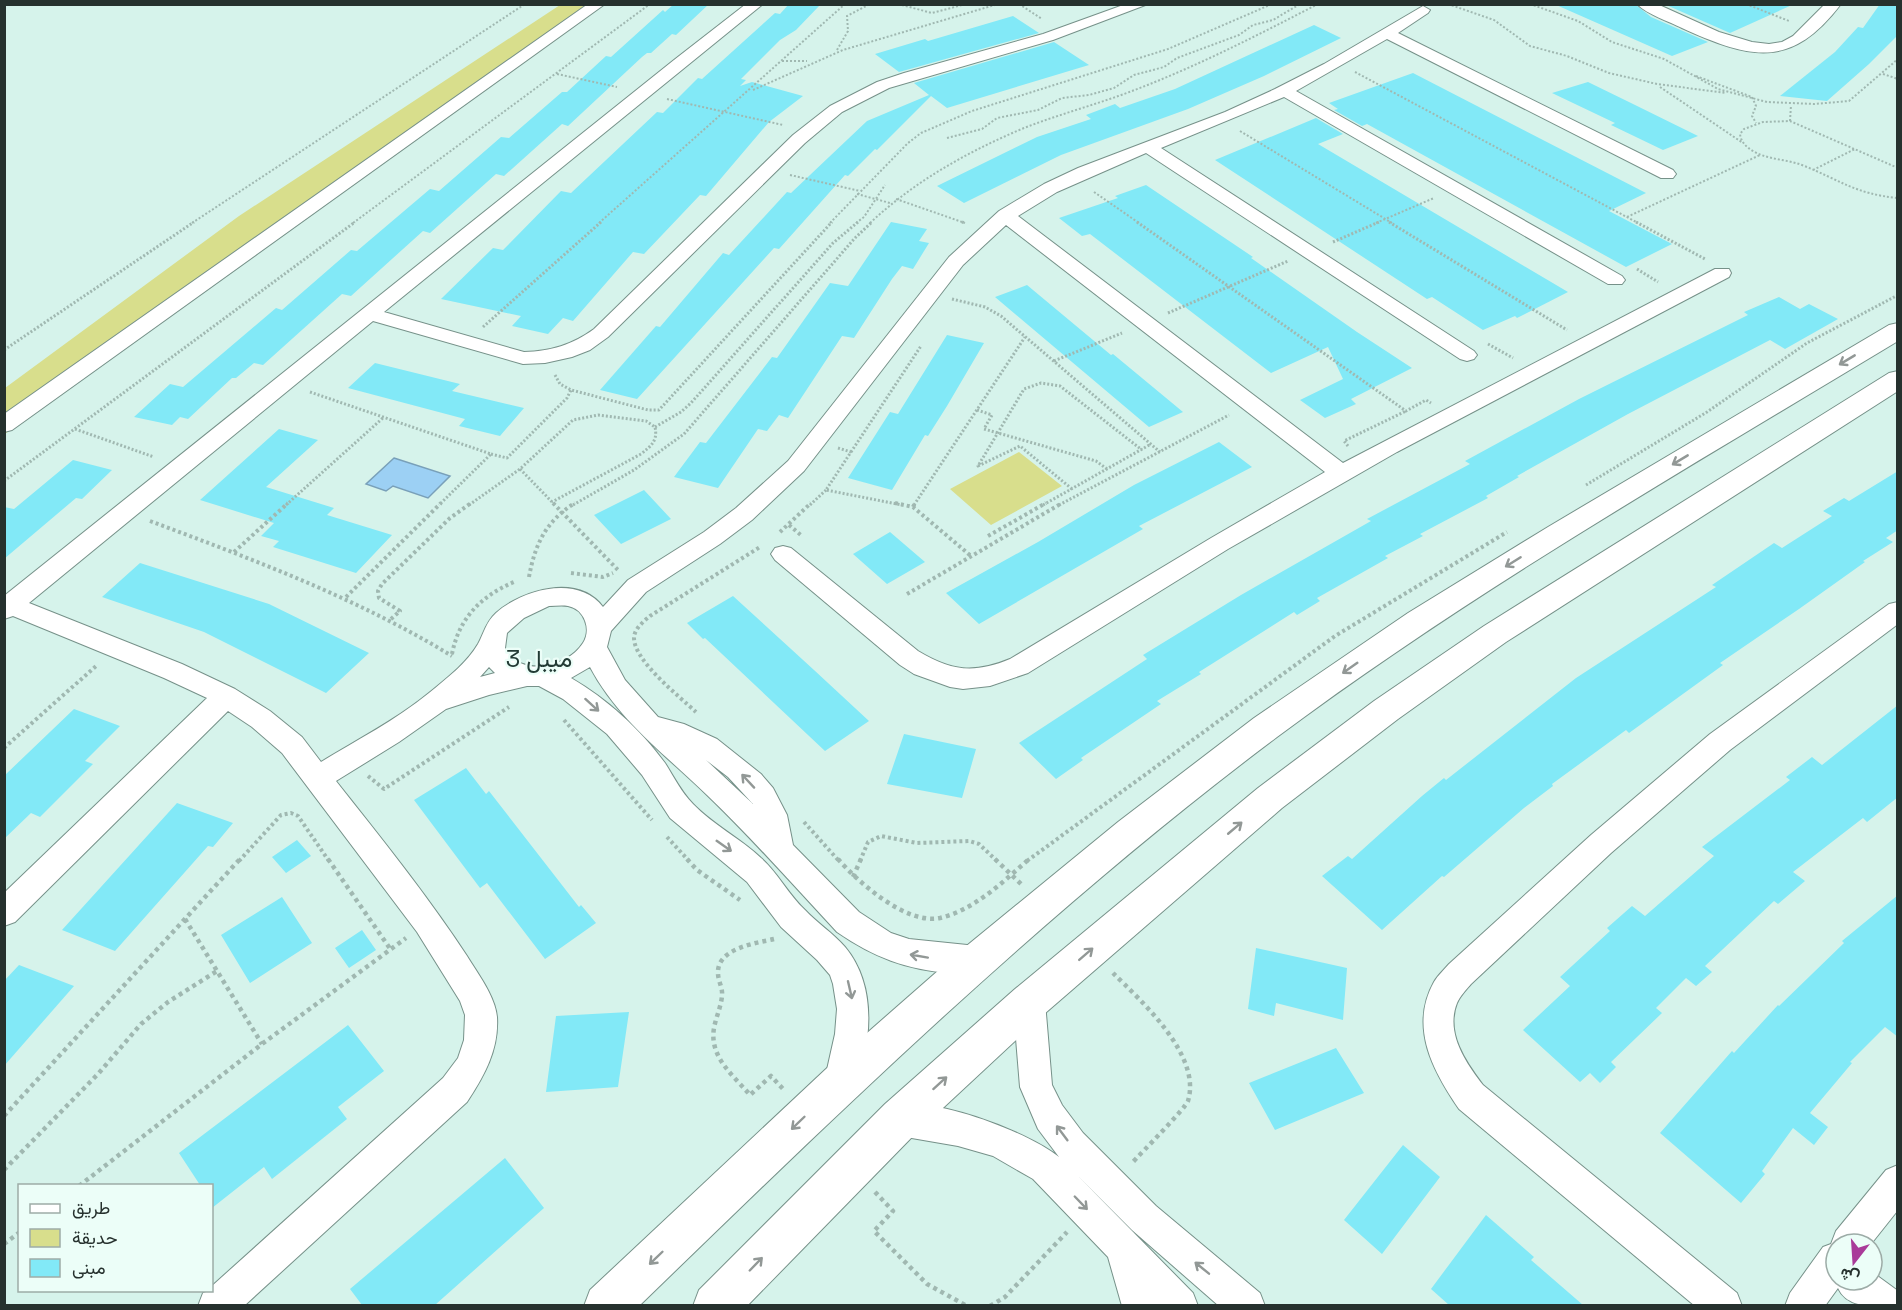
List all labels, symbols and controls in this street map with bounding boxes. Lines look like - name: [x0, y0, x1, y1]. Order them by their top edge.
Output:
- one-way arrow: [1839, 355, 1856, 367]
- one-way arrow: [1672, 454, 1689, 466]
- one-way arrow: [1505, 556, 1522, 568]
- district label: ميبل 3: [506, 643, 572, 674]
- one-way arrow: [1343, 662, 1359, 674]
- one-way arrow: [584, 698, 599, 712]
- one-way arrow: [741, 773, 755, 788]
- one-way arrow: [1227, 821, 1243, 834]
- one-way arrow: [716, 839, 732, 852]
- one-way arrow: [1078, 947, 1094, 960]
- one-way arrow: [909, 950, 929, 961]
- one-way arrow: [844, 981, 856, 1000]
- one-way arrow: [932, 1076, 947, 1090]
- one-way arrow: [790, 1116, 805, 1131]
- one-way arrow: [1055, 1125, 1068, 1141]
- legend: [18, 1184, 213, 1292]
- one-way arrow: [1074, 1195, 1088, 1210]
- text: طريق: [72, 1196, 110, 1219]
- text: حديقة: [72, 1226, 118, 1249]
- north arrow: [1824, 1232, 1884, 1292]
- one-way arrow: [649, 1251, 664, 1265]
- text: مبنى: [72, 1256, 106, 1279]
- one-way arrow: [748, 1256, 763, 1271]
- one-way arrow: [1195, 1261, 1210, 1275]
- text: ش: [1837, 1263, 1862, 1289]

